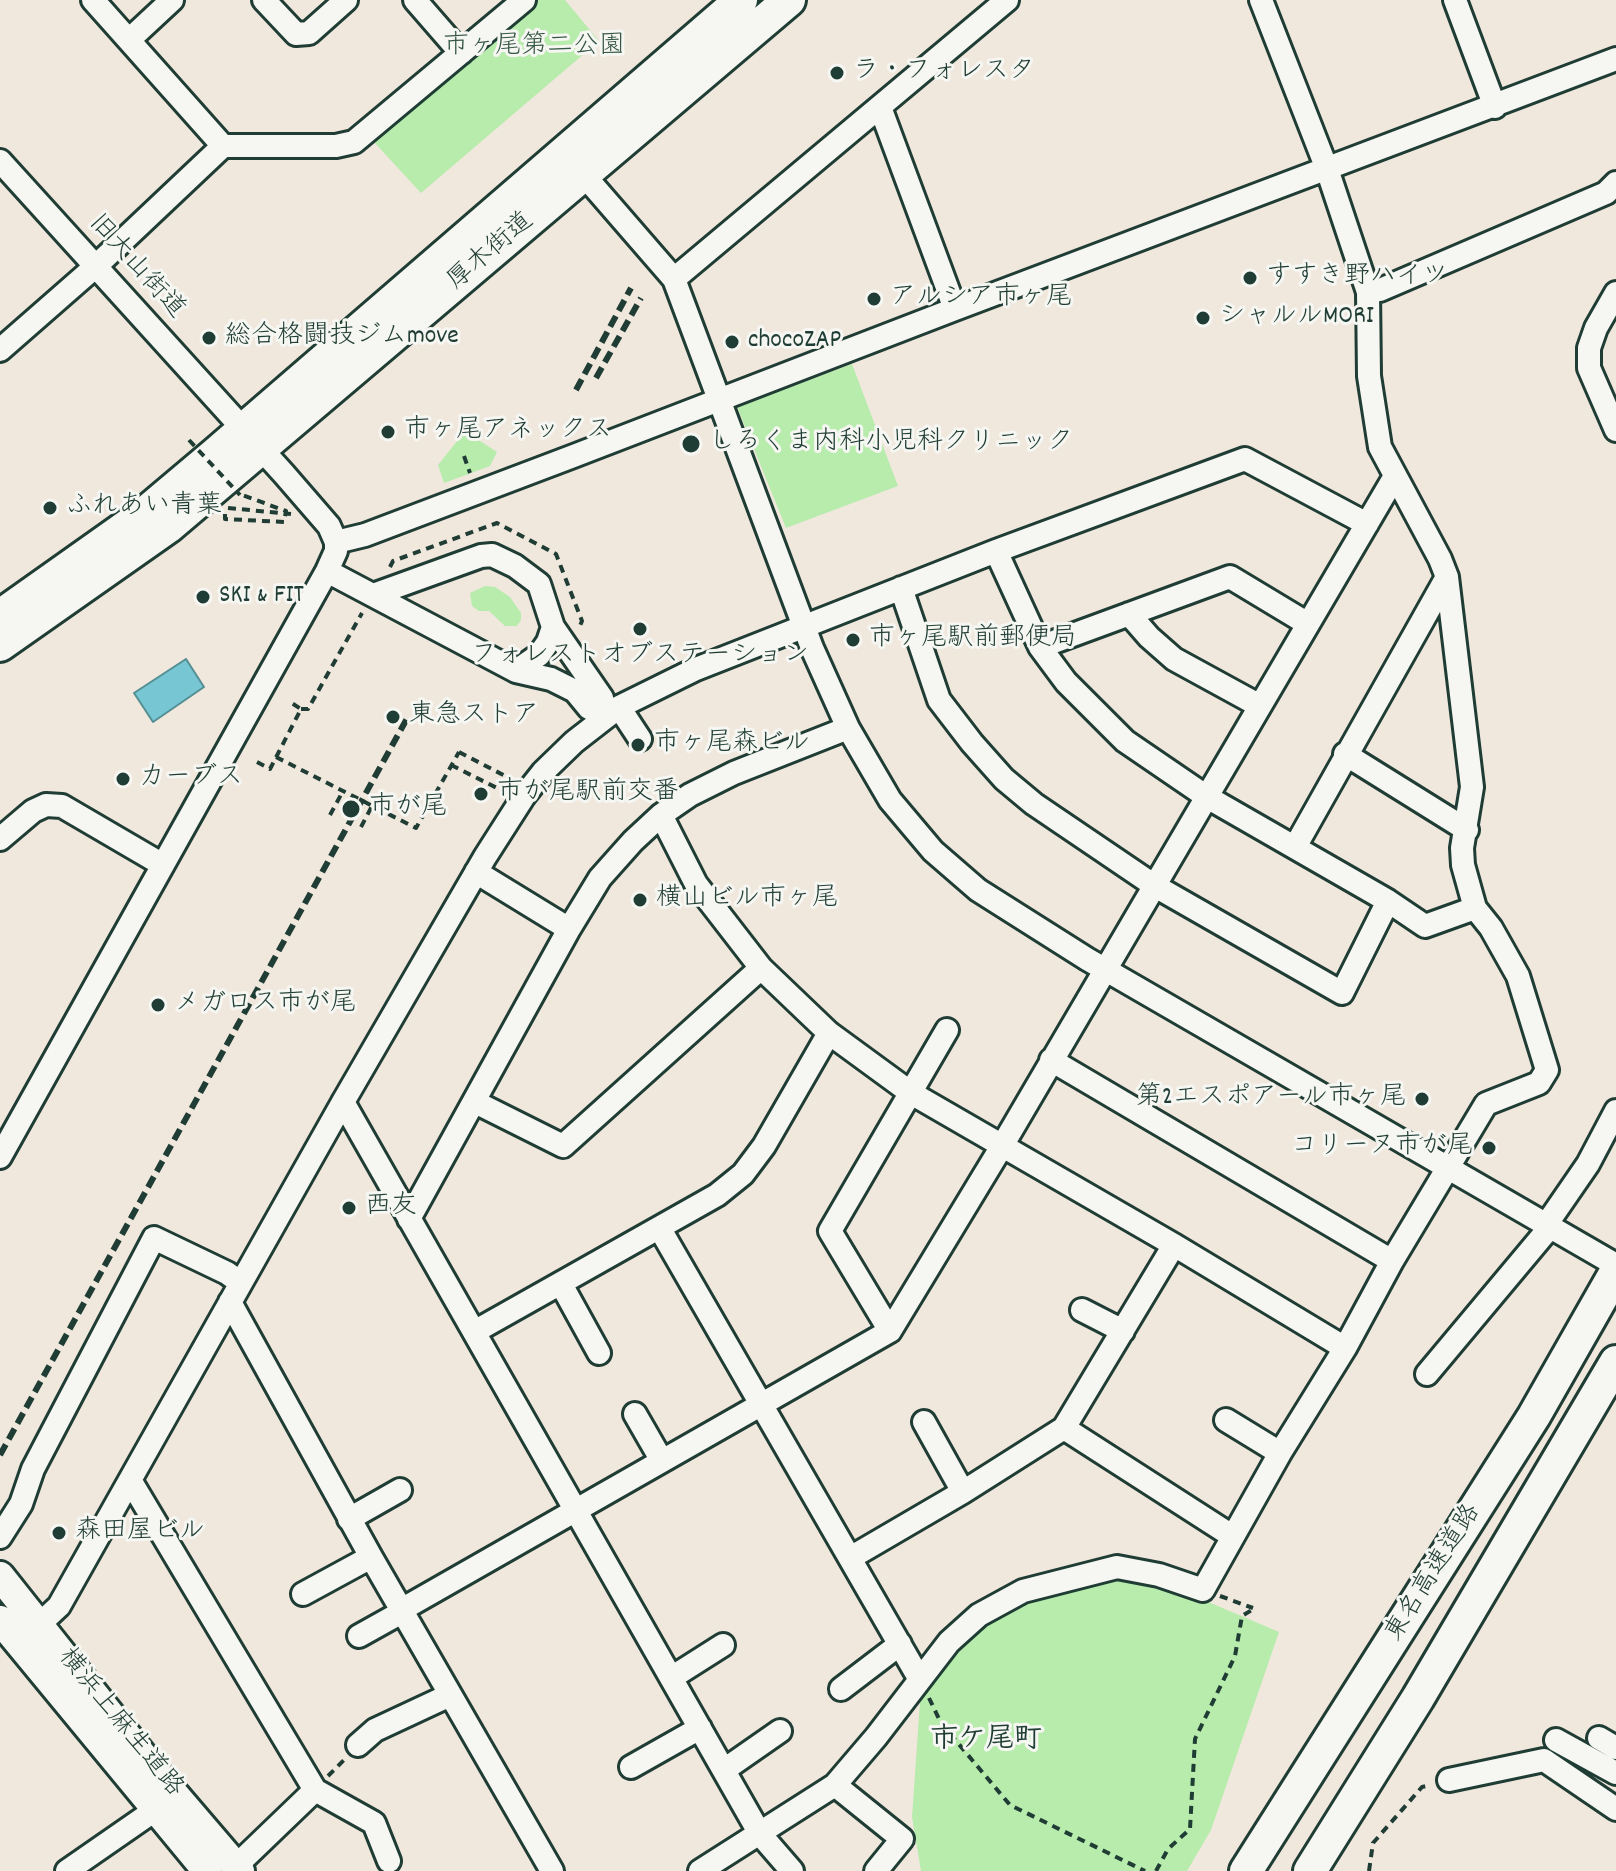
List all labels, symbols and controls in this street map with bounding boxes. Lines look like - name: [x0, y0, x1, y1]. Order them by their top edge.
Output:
- park label: 市ヶ尾第二公園: [443, 32, 625, 64]
- place label: ラ・フォレスタ: [853, 57, 1035, 89]
- marker: ラ・フォレスタ: [828, 64, 846, 82]
- street label: 厚木街道: [443, 207, 541, 299]
- street label: 旧大山街道: [80, 209, 190, 327]
- place label: すすき野ハイツ: [1266, 262, 1448, 294]
- marker: すすき野ハイツ: [1241, 269, 1259, 287]
- place label: アルシア市ヶ尾: [890, 283, 1072, 315]
- marker: アルシア市ヶ尾: [865, 290, 883, 308]
- place label: シャルルMORI: [1219, 302, 1374, 334]
- marker: シャルルMORI: [1194, 309, 1212, 327]
- place label: 総合格闘技ジムmove: [225, 322, 459, 354]
- place label: chocoZAP: [748, 326, 841, 358]
- marker: 総合格闘技ジムmove: [200, 329, 218, 347]
- marker: chocoZAP: [723, 333, 741, 351]
- place label: 市ヶ尾アネックス: [404, 416, 612, 448]
- marker: 市ヶ尾アネックス: [379, 423, 397, 441]
- place label: しろくま内科小児科クリニック: [709, 428, 1073, 460]
- marker: しろくま内科小児科クリニック: [680, 433, 702, 455]
- place label: ふれあい青葉: [66, 492, 222, 524]
- marker: ふれあい青葉: [41, 499, 59, 517]
- place label: SKI & FIT: [219, 581, 304, 613]
- marker: SKI & FIT: [194, 588, 212, 606]
- marker: フォレストオブステーション: [631, 620, 649, 638]
- place label: 市ヶ尾駅前郵便局: [869, 624, 1077, 656]
- marker: 市ヶ尾駅前郵便局: [844, 631, 862, 649]
- place label: フォレストオブステーション: [471, 641, 809, 673]
- place label: 東急ストア: [409, 701, 539, 733]
- marker: 東急ストア: [384, 708, 402, 726]
- place label: 市ヶ尾森ビル: [654, 729, 810, 761]
- marker: 市ヶ尾森ビル: [629, 736, 647, 754]
- place label: カーブス: [139, 763, 243, 795]
- marker: カーブス: [114, 770, 132, 788]
- place label: 市が尾駅前交番: [497, 778, 679, 810]
- marker: 市が尾駅前交番: [472, 785, 490, 803]
- place label: 市が尾: [369, 793, 447, 825]
- marker: 市が尾: [340, 798, 362, 820]
- place label: 横山ビル市ヶ尾: [656, 884, 838, 916]
- marker: 横山ビル市ヶ尾: [631, 891, 649, 909]
- place label: メガロス市が尾: [174, 989, 356, 1021]
- marker: メガロス市が尾: [149, 996, 167, 1014]
- place label: 第2エスポアール市ヶ尾: [1136, 1083, 1406, 1115]
- marker: 第2エスポアール市ヶ尾: [1413, 1090, 1431, 1108]
- place label: コリーヌ市が尾: [1291, 1132, 1473, 1164]
- marker: コリーヌ市が尾: [1480, 1139, 1498, 1157]
- place label: 西友: [365, 1192, 417, 1224]
- marker: 西友: [340, 1199, 358, 1217]
- street label: 東名高速道路: [1380, 1500, 1490, 1648]
- place label: 森田屋ビル: [75, 1517, 205, 1549]
- marker: 森田屋ビル: [50, 1524, 68, 1542]
- street label: 横浜上麻生道路: [50, 1643, 188, 1805]
- district label: 市ケ尾町: [930, 1725, 1042, 1759]

